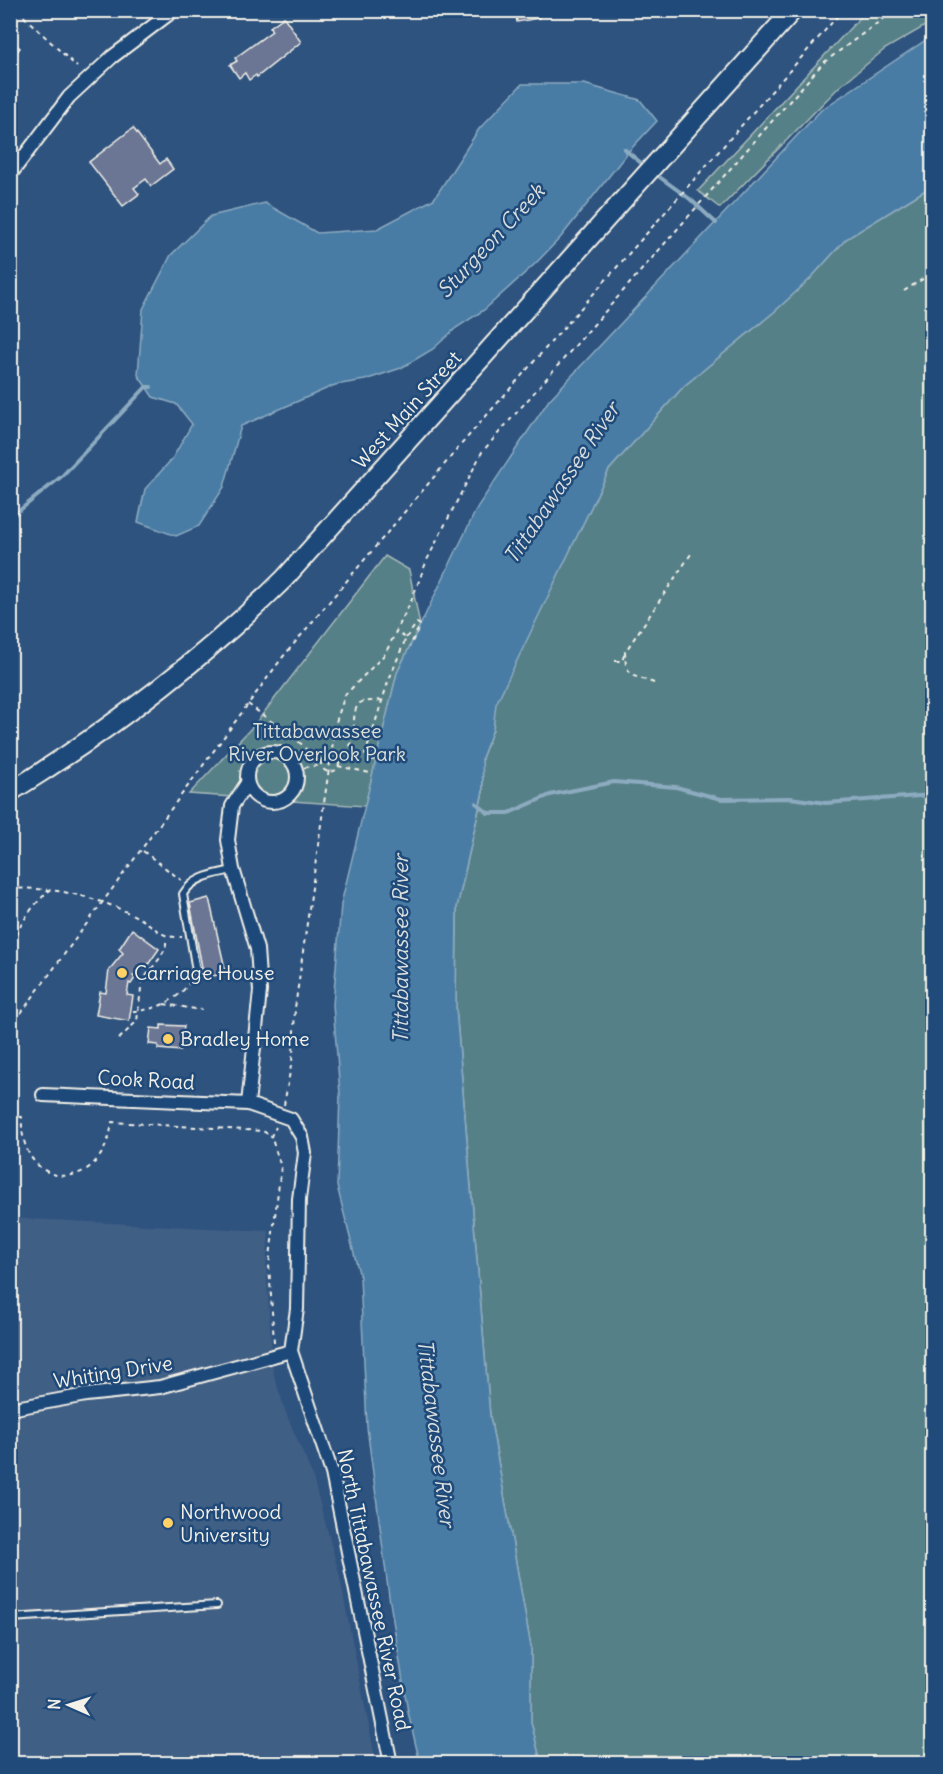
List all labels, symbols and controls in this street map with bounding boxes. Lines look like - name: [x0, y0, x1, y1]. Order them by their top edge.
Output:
- water label: Sturgeon Creek: [431, 177, 551, 303]
- street label: West Main Street: [347, 345, 466, 474]
- water label: Tittabawassee River: [498, 395, 627, 569]
- park label: Tittabawassee River Overlook Park: [228, 718, 406, 766]
- water label: Tittabawassee River: [387, 852, 414, 1043]
- place label: Carriage House: [134, 960, 274, 985]
- marker: Carriage House: [115, 966, 129, 980]
- place label: Bradley Home: [180, 1026, 309, 1051]
- marker: Bradley Home: [161, 1032, 175, 1046]
- street label: Cook Road: [97, 1064, 195, 1095]
- water label: Tittabawassee River: [412, 1338, 462, 1531]
- street label: Whiting Drive: [52, 1350, 174, 1393]
- street label: North Tittabawassee River Road: [332, 1447, 417, 1733]
- place label: Northwood University: [180, 1499, 281, 1547]
- marker: Northwood University: [161, 1516, 175, 1530]
- north arrow: [39, 1675, 99, 1735]
- text: N: [44, 1698, 64, 1710]

